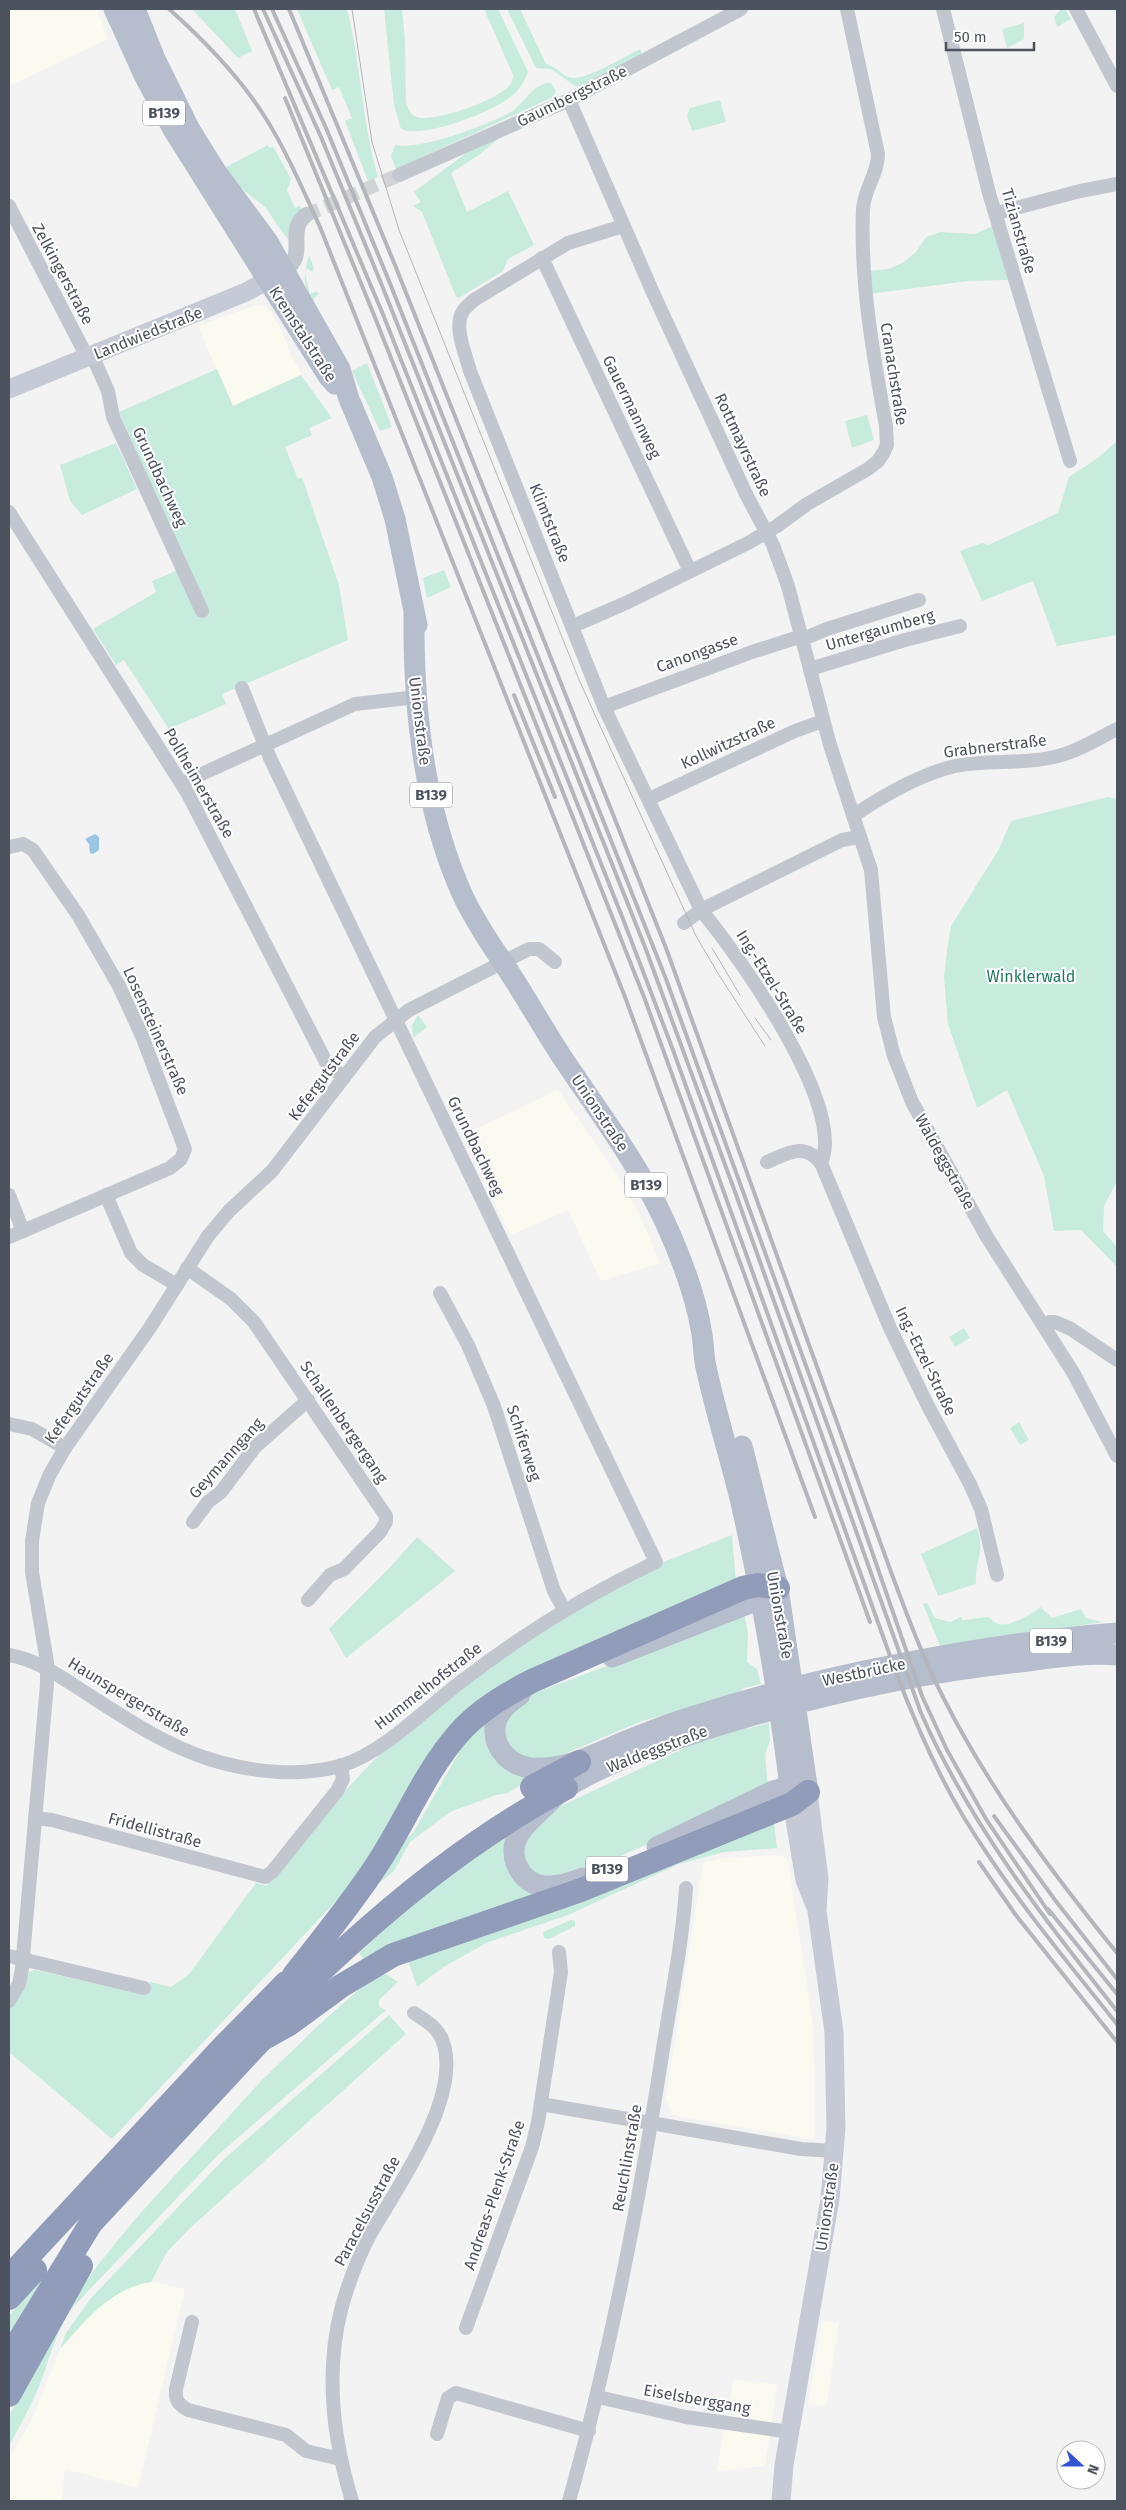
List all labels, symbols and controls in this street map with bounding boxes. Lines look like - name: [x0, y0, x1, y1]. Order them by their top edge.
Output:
- scale bar: [946, 20, 1034, 52]
- text: 50 m: [954, 28, 987, 46]
- street label: Gaumbergstraße: [514, 61, 630, 131]
- road number: B139: [143, 100, 185, 126]
- street label: Tizianstraße: [998, 186, 1040, 276]
- street label: Zelkingerstraße: [28, 220, 98, 328]
- street label: Kremstalstraße: [265, 283, 341, 385]
- street label: Landwiedstraße: [91, 303, 205, 363]
- street label: Cranachstraße: [876, 321, 912, 427]
- street label: Gauermannweg: [599, 352, 666, 462]
- street label: Rottmayrstraße: [711, 390, 775, 500]
- street label: Grundbachweg: [129, 424, 192, 531]
- street label: Klimtstraße: [525, 481, 575, 565]
- street label: Untergaumberg: [823, 605, 937, 655]
- street label: Canongasse: [653, 629, 741, 677]
- street label: Unionstraße: [405, 676, 435, 766]
- street label: Kollwitzstraße: [678, 713, 778, 773]
- street label: Pollheimerstraße: [160, 724, 238, 842]
- street label: Grabnerstraße: [942, 730, 1048, 762]
- road number: B139: [410, 782, 452, 808]
- street label: Ing.-Etzel-Straße: [732, 927, 812, 1037]
- street label: Losensteinerstraße: [119, 964, 193, 1098]
- park label: Winklerwald: [987, 967, 1075, 986]
- street label: Kefergutstraße: [284, 1028, 364, 1124]
- street label: Unionstraße: [567, 1071, 633, 1155]
- street label: Grundbachweg: [444, 1093, 509, 1199]
- street label: Waldeggstraße: [911, 1111, 979, 1213]
- road number: B139: [625, 1172, 667, 1198]
- street label: Ing.-Etzel-Straße: [891, 1303, 961, 1419]
- street label: Kefergutstraße: [41, 1349, 117, 1447]
- street label: Schallenbergergang: [296, 1357, 392, 1487]
- street label: Schiferweg: [503, 1403, 545, 1484]
- street label: Geymanngang: [185, 1413, 268, 1502]
- street label: Unionstraße: [763, 1570, 797, 1660]
- road number: B139: [1030, 1628, 1072, 1654]
- street label: Hummelhofstraße: [371, 1638, 485, 1734]
- street label: Haunspergerstraße: [65, 1653, 193, 1741]
- street label: Westbrücke: [821, 1654, 907, 1690]
- street label: Waldeggstraße: [604, 1721, 710, 1777]
- street label: Fridellistraße: [106, 1808, 204, 1852]
- road number: B139: [586, 1856, 628, 1882]
- street label: Reuchlinstraße: [608, 2103, 646, 2213]
- street label: Andreas-Plenk-Straße: [459, 2118, 529, 2272]
- street label: Paracelsusstraße: [330, 2153, 404, 2269]
- street label: Unionstraße: [811, 2162, 843, 2252]
- street label: Eiselsberggang: [642, 2380, 753, 2418]
- north arrow: [1056, 2440, 1106, 2490]
- text: N: [1083, 2462, 1102, 2477]

